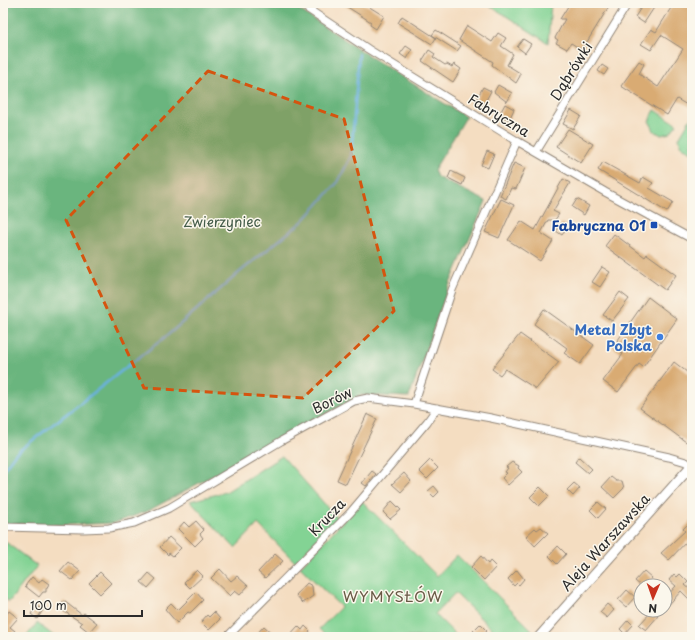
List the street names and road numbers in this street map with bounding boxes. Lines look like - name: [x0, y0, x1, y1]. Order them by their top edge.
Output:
- street label: Dąbrówki: [545, 38, 597, 104]
- street label: Fabryczna: [464, 88, 534, 142]
- street label: Borów: [309, 381, 356, 419]
- street label: Aleja Warszawska: [555, 488, 655, 595]
- street label: Krucza: [304, 493, 350, 541]

